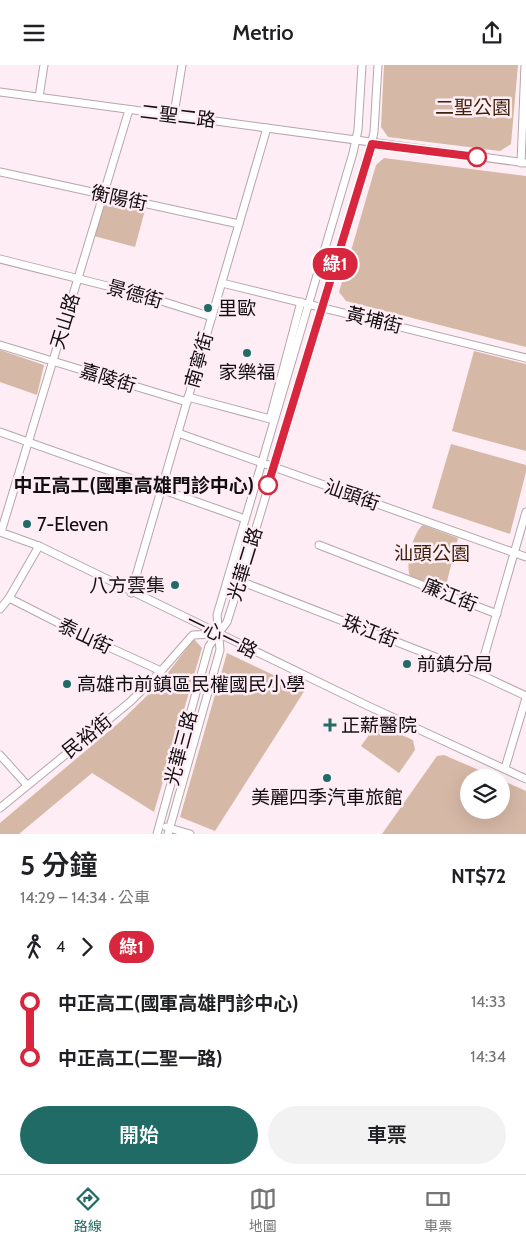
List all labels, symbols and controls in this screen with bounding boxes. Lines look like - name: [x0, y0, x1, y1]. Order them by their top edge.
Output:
- icon: menu: [20, 19, 48, 47]
- text: Metrio: [232, 19, 294, 46]
- icon: share: [478, 19, 506, 47]
- park label: 二聖公園: [435, 96, 511, 119]
- street label: 二聖二路: [139, 100, 217, 132]
- unlabelled marker: [467, 147, 487, 167]
- street label: 衡陽街: [89, 181, 149, 215]
- line badge: 綠1: [312, 248, 358, 280]
- text: 綠1: [323, 253, 347, 275]
- street label: 景德街: [104, 275, 166, 313]
- street label: 天山路: [46, 290, 84, 352]
- place label: 里歐: [218, 297, 256, 320]
- marker: 里歐: [202, 302, 214, 314]
- street label: 黃埔街: [344, 302, 404, 338]
- street label: 南寧街: [180, 329, 218, 391]
- marker: 家樂福: [241, 347, 253, 359]
- street label: 嘉陵街: [77, 359, 139, 397]
- place label: 家樂福: [218, 361, 276, 384]
- place label: 中正高工(國軍高雄門診中心): [14, 474, 254, 497]
- marker: 中正高工(國軍高雄門診中心): [258, 475, 278, 495]
- street label: 汕頭街: [321, 475, 383, 515]
- place label: 7-Eleven: [37, 513, 108, 536]
- marker: 7-Eleven: [21, 518, 33, 530]
- street label: 光華二路: [223, 524, 267, 604]
- park label: 汕頭公園: [394, 542, 470, 565]
- place label: 八方雲集: [89, 574, 165, 597]
- street label: 廉江街: [419, 574, 481, 616]
- marker: 八方雲集: [169, 579, 181, 591]
- street label: 一心一路: [183, 609, 261, 663]
- street label: 珠江街: [339, 610, 401, 652]
- street label: 泰山街: [54, 614, 116, 658]
- place label: 前鎮分局: [417, 653, 493, 676]
- marker: 前鎮分局: [401, 658, 413, 670]
- place label: 高雄市前鎮區民權國民小學: [77, 673, 305, 696]
- marker: 高雄市前鎮區民權國民小學: [61, 678, 73, 690]
- street label: 光華三路: [160, 708, 202, 788]
- street label: 民裕街: [58, 709, 116, 763]
- place label: 正薪醫院: [341, 714, 417, 737]
- marker: 正薪醫院: [323, 718, 337, 732]
- map controls: [460, 769, 510, 819]
- button: layers: [460, 769, 510, 819]
- marker: 美麗四季汽車旅館: [321, 772, 333, 784]
- place label: 美麗四季汽車旅館: [251, 786, 403, 809]
- text: 5 分鐘: [20, 848, 97, 882]
- text: NT$72: [451, 865, 506, 888]
- text: 14:29 – 14:34 · 公車: [20, 888, 150, 907]
- icon: walk: [20, 933, 48, 961]
- icon: forward: [73, 933, 101, 961]
- text: 綠1: [119, 936, 144, 958]
- text: 4: [56, 937, 65, 956]
- text: 中正高工(國軍高雄門診中心): [58, 992, 298, 1015]
- text: 14:33: [471, 992, 506, 1011]
- text: 中正高工(二聖一路): [58, 1047, 222, 1070]
- text: 14:34: [470, 1047, 506, 1066]
- button: 開始: [20, 1106, 258, 1164]
- button: 車票: [268, 1106, 506, 1164]
- tab: 路線: [74, 1185, 102, 1235]
- tab: 地圖: [249, 1185, 277, 1235]
- tab: 車票: [424, 1185, 452, 1235]

